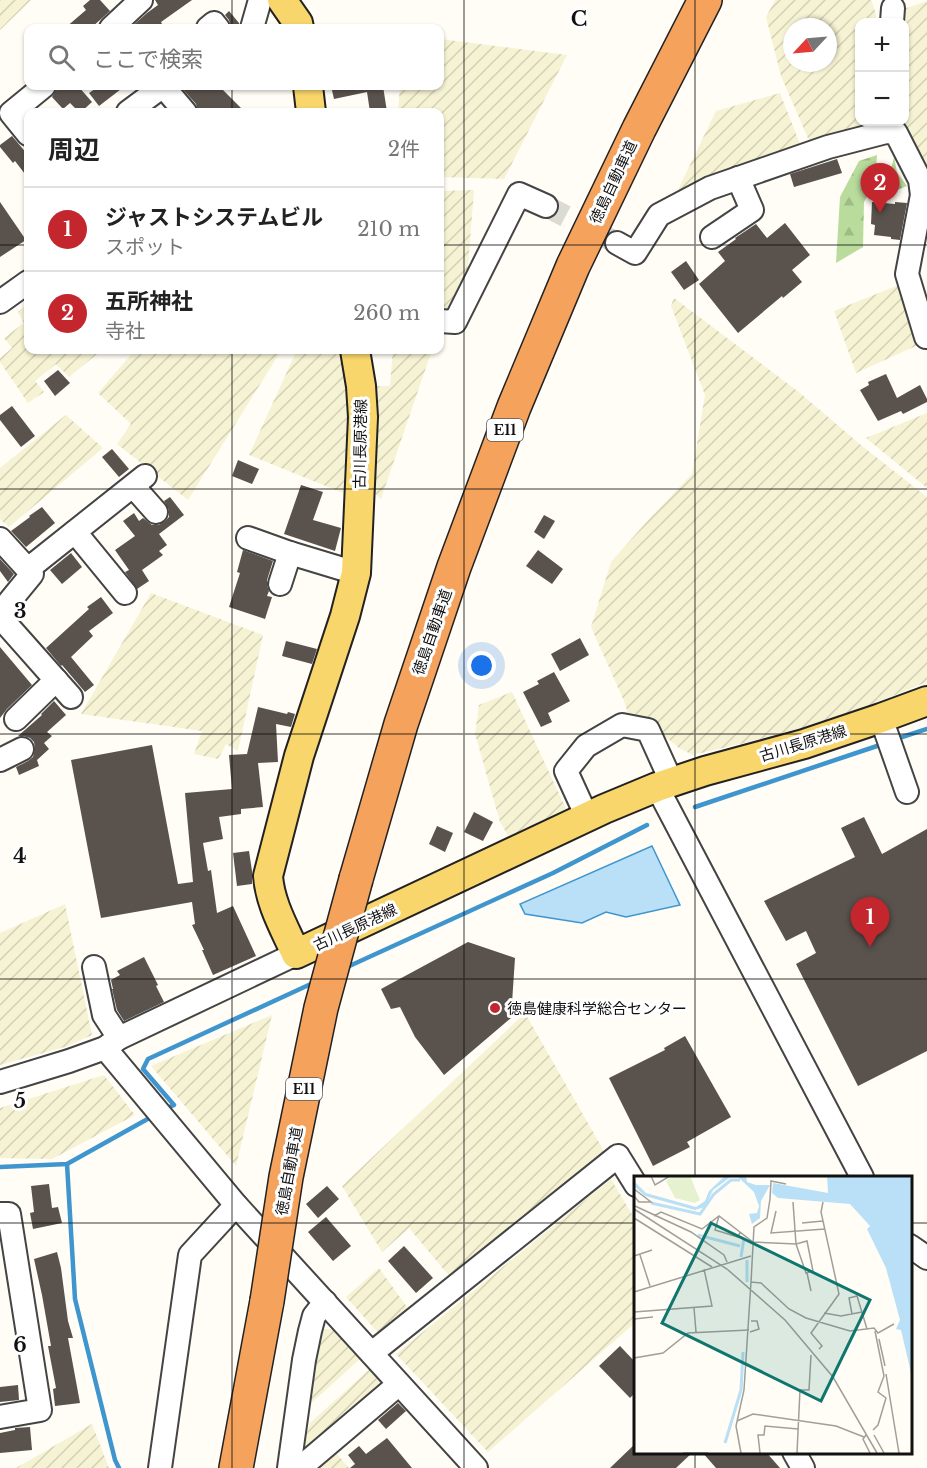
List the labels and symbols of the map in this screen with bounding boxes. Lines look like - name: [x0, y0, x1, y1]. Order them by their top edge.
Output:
- text: C: [571, 7, 587, 31]
- north arrow: [783, 18, 837, 72]
- street label: 徳島自動車道: [585, 137, 641, 227]
- pin: 2: [860, 164, 900, 213]
- street label: 古川長原港線: [350, 399, 370, 489]
- road number: E11: [487, 419, 523, 441]
- street label: 徳島自動車道: [408, 586, 456, 678]
- text: 3: [14, 599, 26, 623]
- your location: [467, 651, 496, 680]
- street label: 古川長原港線: [757, 721, 849, 765]
- text: 4: [13, 844, 27, 868]
- pin: 1: [850, 898, 890, 947]
- street label: 古川長原港線: [310, 899, 400, 955]
- place label: 徳島健康科学総合センター: [507, 999, 687, 1018]
- marker: 徳島健康科学総合センター: [488, 1001, 502, 1015]
- road number: E11: [286, 1078, 322, 1100]
- text: 5: [14, 1089, 26, 1113]
- street label: 徳島自動車道: [272, 1125, 306, 1217]
- inset map: [634, 1176, 912, 1453]
- text: 6: [13, 1333, 27, 1357]

